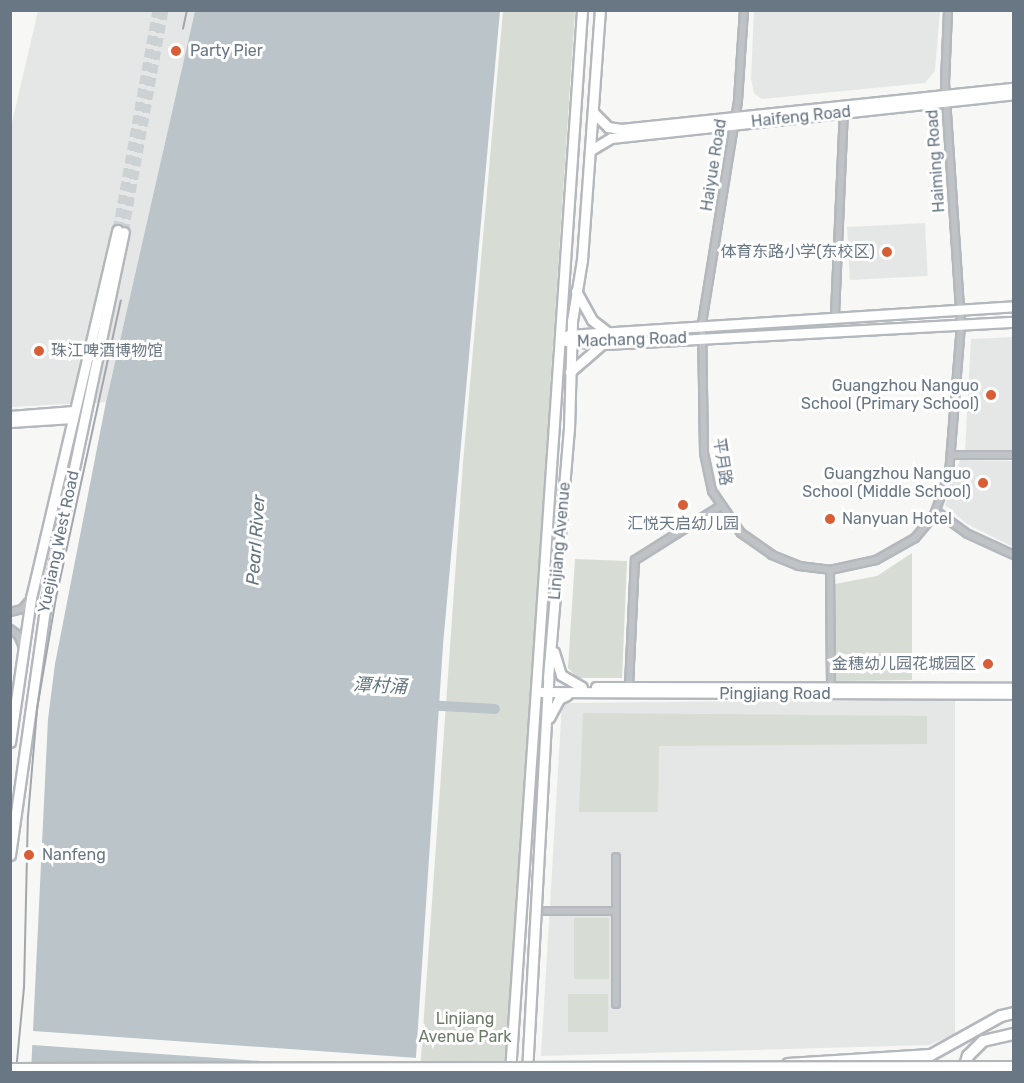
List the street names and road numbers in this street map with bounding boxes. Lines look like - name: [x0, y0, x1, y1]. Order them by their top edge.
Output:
- street label: Haifeng Road: [750, 102, 852, 132]
- street label: Haiming Road: [923, 109, 949, 213]
- street label: Haiyue Road: [697, 117, 731, 213]
- street label: Machang Road: [577, 328, 687, 352]
- street label: 平月路: [709, 437, 735, 487]
- street label: Yuejiang West Road: [34, 469, 84, 615]
- street label: Linjiang Avenue: [545, 481, 575, 601]
- street label: Pingjiang Road: [719, 684, 831, 704]

